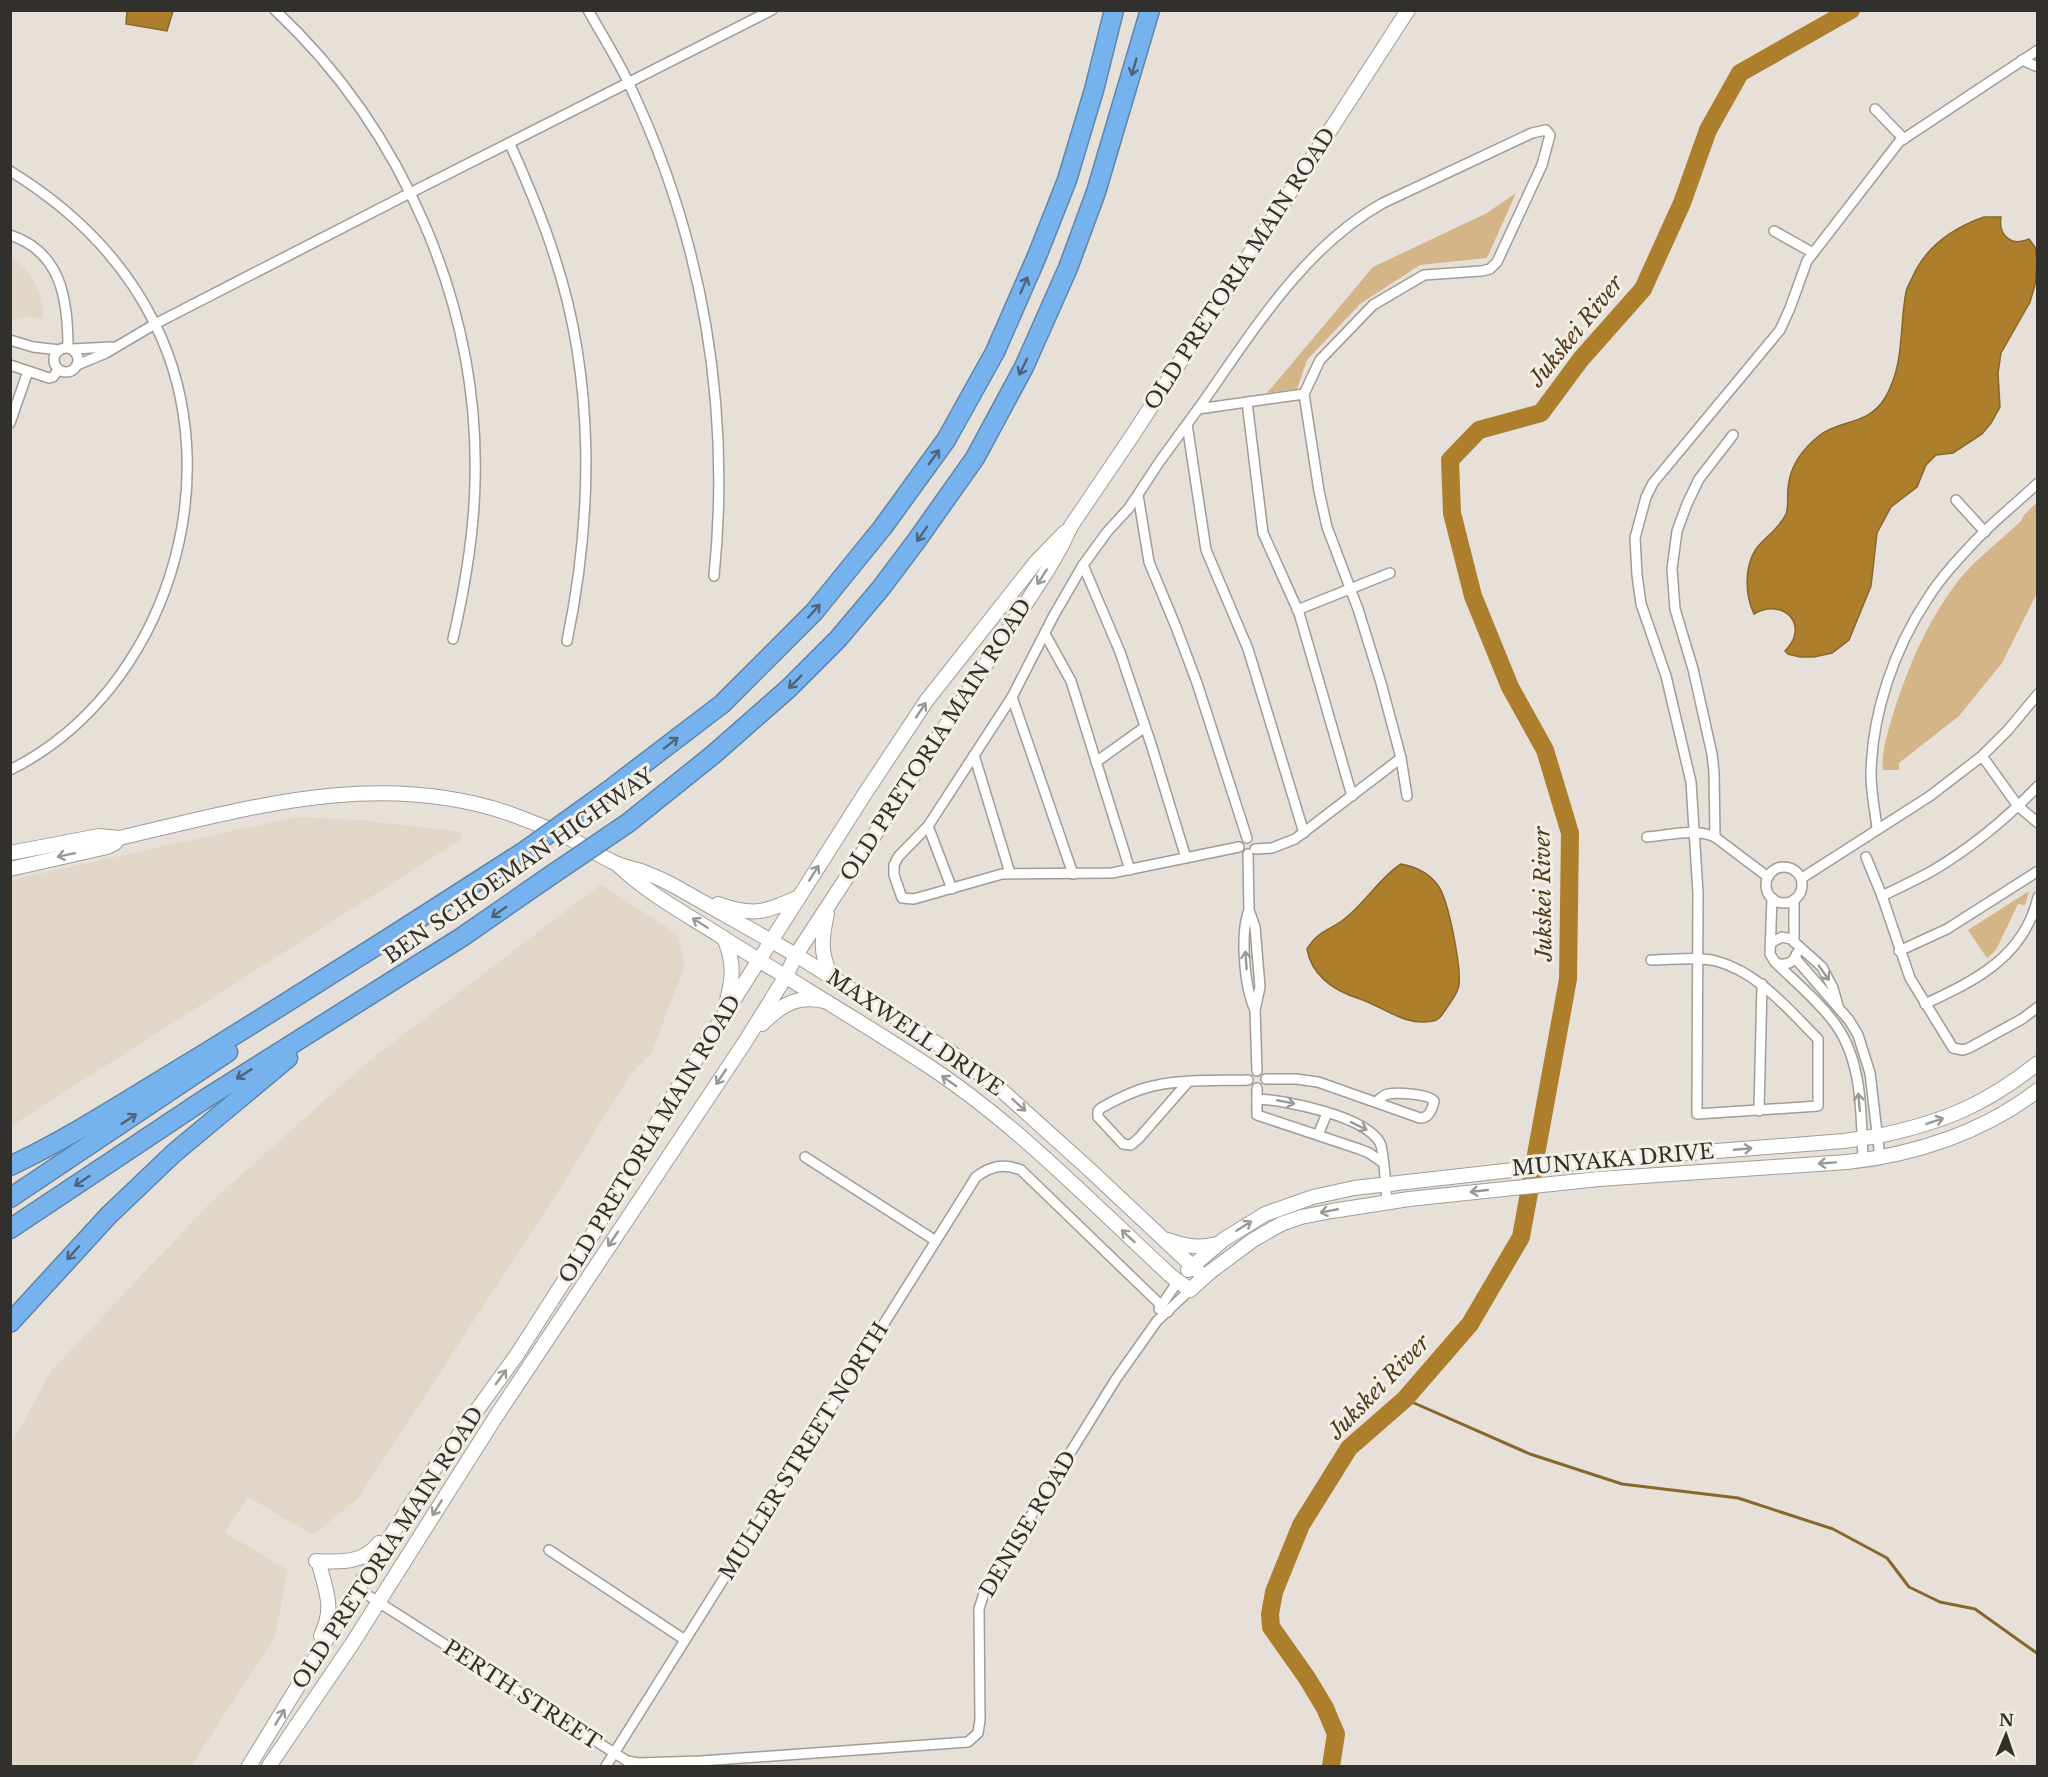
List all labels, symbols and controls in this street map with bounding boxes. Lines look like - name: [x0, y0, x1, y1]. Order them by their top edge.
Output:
- one-way arrow: [1128, 57, 1139, 76]
- street label: OLD PRETORIA MAIN ROAD: [1139, 123, 1341, 415]
- water label: Jukskei River: [1522, 269, 1630, 393]
- one-way arrow: [1019, 276, 1031, 294]
- one-way arrow: [1017, 358, 1028, 376]
- one-way arrow: [928, 450, 940, 466]
- one-way arrow: [916, 525, 928, 541]
- one-way arrow: [1036, 568, 1048, 585]
- street label: OLD PRETORIA MAIN ROAD: [835, 594, 1037, 886]
- one-way arrow: [807, 604, 821, 619]
- one-way arrow: [788, 674, 803, 689]
- one-way arrow: [915, 702, 927, 718]
- one-way arrow: [663, 736, 679, 749]
- street label: BEN SCHOEMAN HIGHWAY: [379, 762, 659, 969]
- water label: Jukskei River: [1528, 825, 1558, 963]
- one-way arrow: [57, 850, 76, 862]
- one-way arrow: [809, 865, 821, 882]
- one-way arrow: [491, 906, 507, 918]
- one-way arrow: [692, 917, 709, 929]
- one-way arrow: [1240, 950, 1251, 970]
- street label: MAXWELL DRIVE: [822, 964, 1008, 1102]
- one-way arrow: [1818, 964, 1830, 980]
- street label: OLD PRETORIA MAIN ROAD: [553, 990, 747, 1288]
- one-way arrow: [236, 1068, 253, 1080]
- one-way arrow: [715, 1068, 727, 1085]
- one-way arrow: [942, 1075, 958, 1087]
- one-way arrow: [1854, 1092, 1865, 1112]
- one-way arrow: [1276, 1097, 1296, 1108]
- one-way arrow: [1011, 1098, 1026, 1112]
- one-way arrow: [121, 1113, 137, 1125]
- one-way arrow: [1926, 1115, 1944, 1126]
- one-way arrow: [1350, 1121, 1368, 1133]
- street label: MUNYAKA DRIVE: [1511, 1138, 1715, 1182]
- one-way arrow: [1733, 1143, 1753, 1154]
- one-way arrow: [1817, 1158, 1837, 1169]
- one-way arrow: [74, 1175, 90, 1187]
- one-way arrow: [1469, 1186, 1489, 1197]
- one-way arrow: [1320, 1206, 1339, 1217]
- one-way arrow: [1235, 1220, 1252, 1232]
- one-way arrow: [1121, 1229, 1136, 1243]
- one-way arrow: [607, 1230, 619, 1247]
- one-way arrow: [66, 1246, 80, 1261]
- street label: MULLER STREET NORTH: [714, 1317, 894, 1585]
- water label: Jukskei River: [1322, 1328, 1436, 1446]
- one-way arrow: [495, 1370, 507, 1386]
- street label: OLD PRETORIA MAIN ROAD: [287, 1402, 489, 1694]
- street label: DENISE ROAD: [974, 1446, 1082, 1602]
- one-way arrow: [431, 1499, 443, 1516]
- street label: PERTH STREET: [439, 1634, 606, 1756]
- north arrow: [1976, 1705, 2036, 1765]
- one-way arrow: [274, 1709, 286, 1726]
- text: N: [1999, 1710, 2014, 1730]

